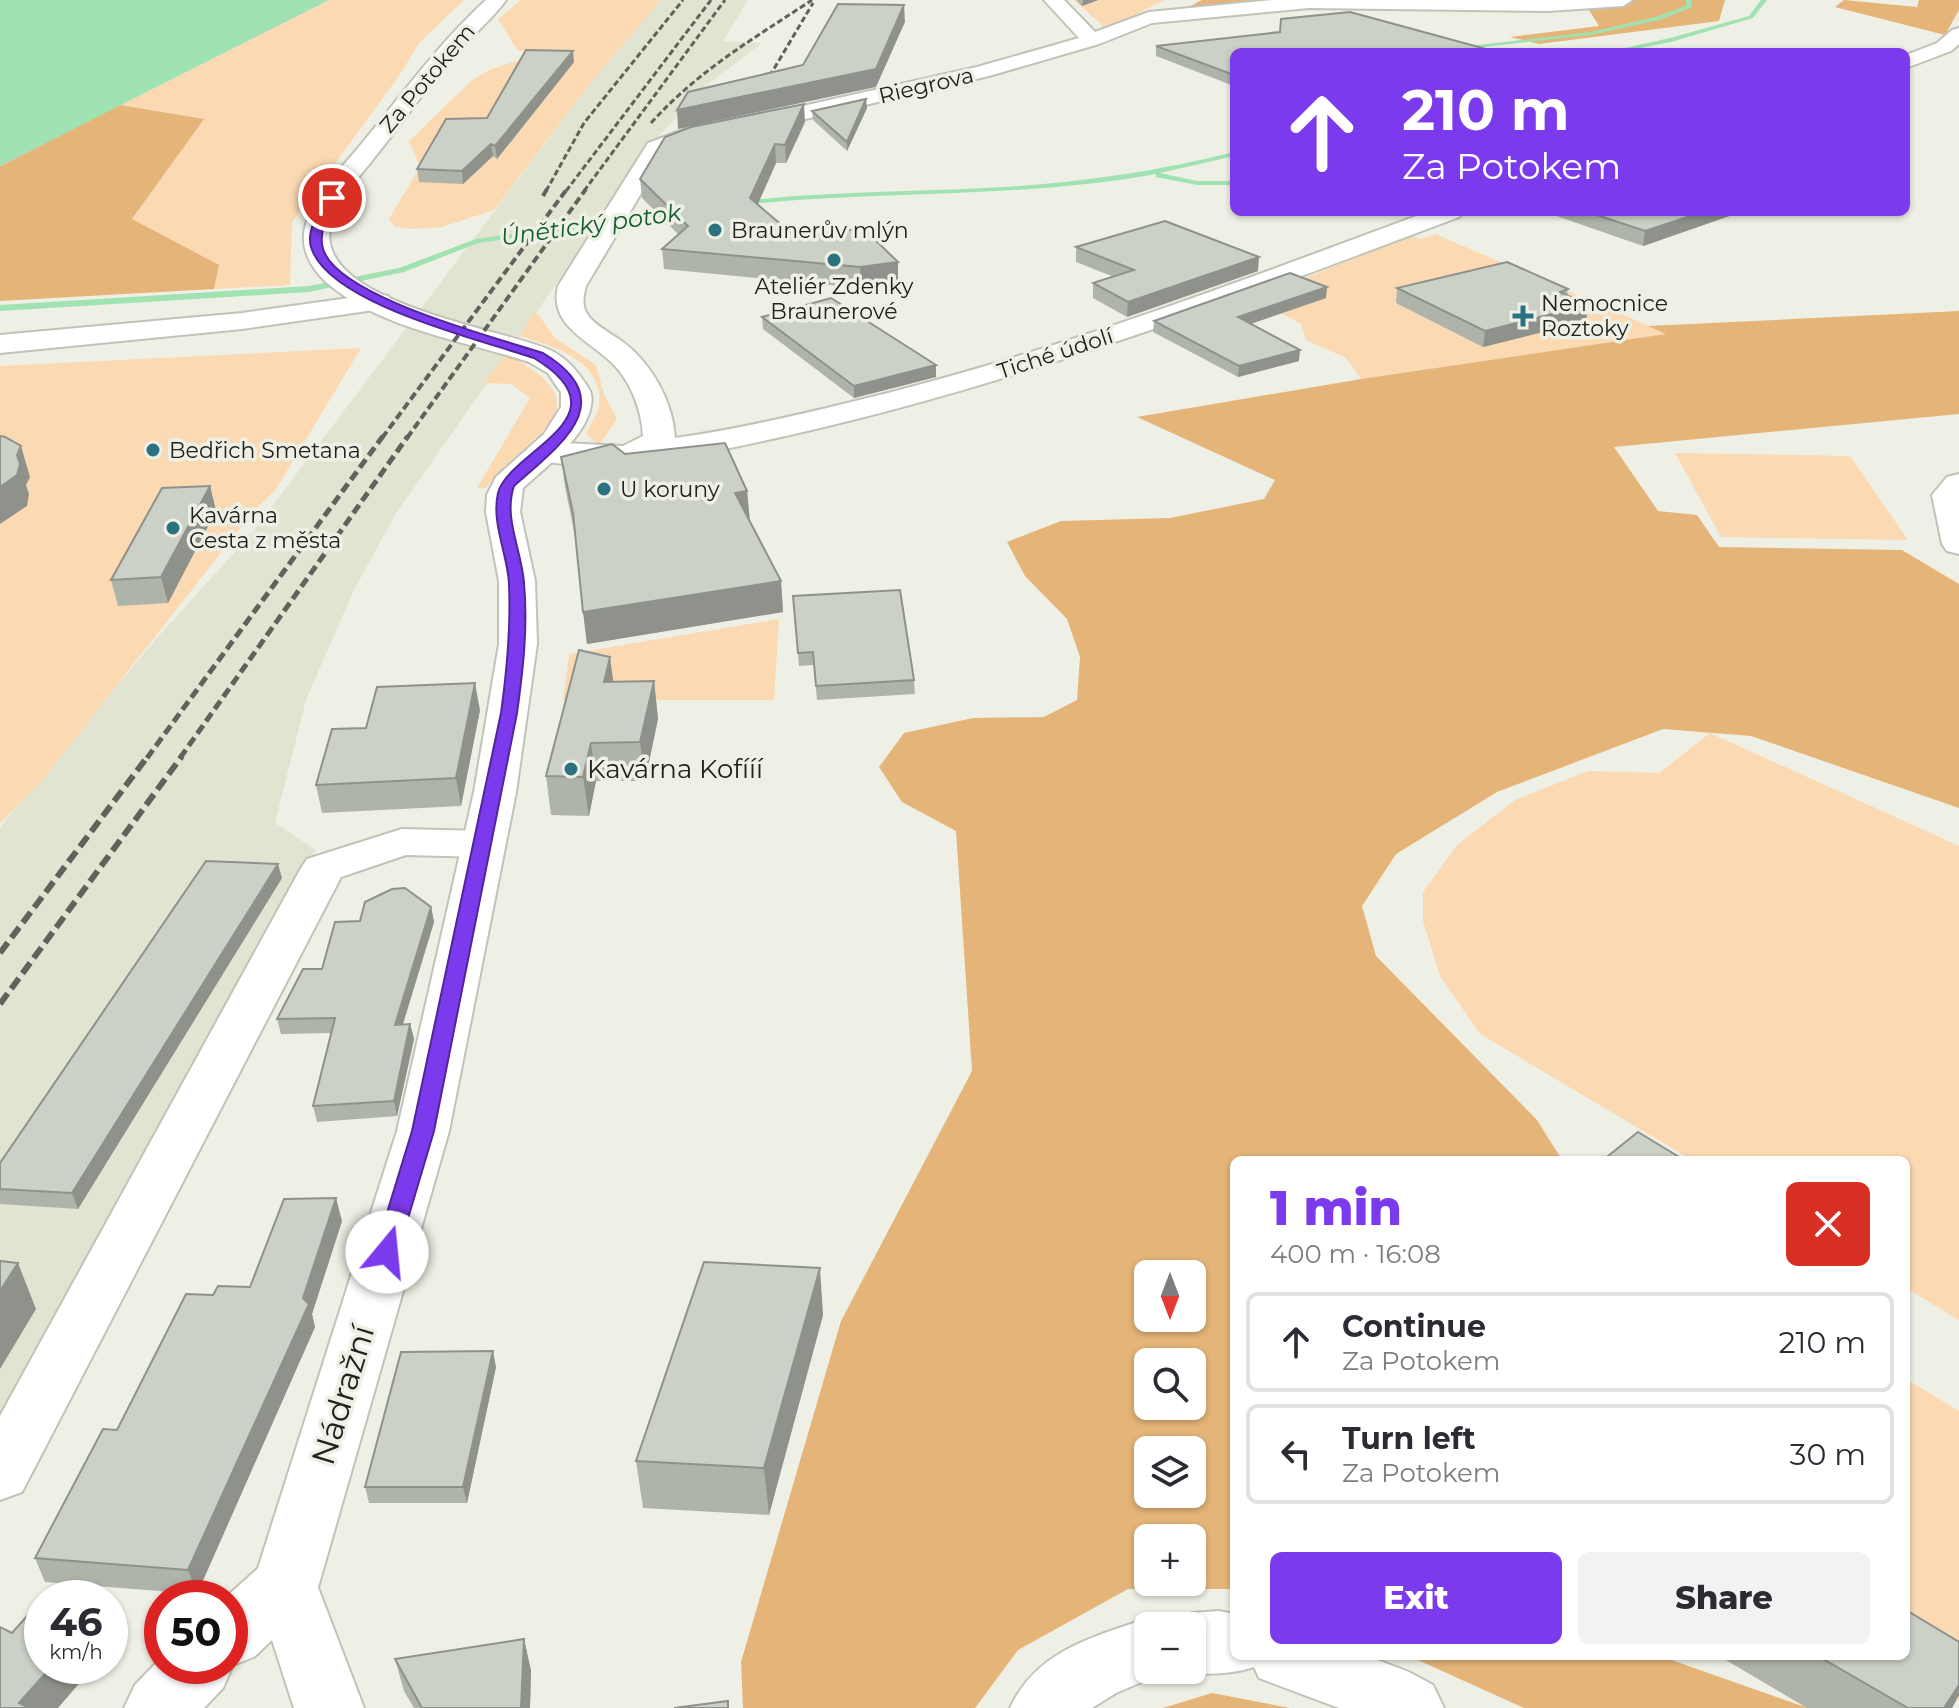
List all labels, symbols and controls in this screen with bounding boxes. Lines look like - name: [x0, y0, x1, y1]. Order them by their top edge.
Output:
- street label: Za Potokem: [374, 18, 481, 138]
- street label: Riegrova: [876, 61, 976, 110]
- text: 210 m: [1402, 76, 1570, 144]
- icon: ahead: [1270, 80, 1374, 184]
- text: Za Potokem: [1402, 144, 1621, 188]
- pin: [298, 164, 366, 232]
- icon: arrive: [310, 176, 354, 220]
- water label: Únětický potok: [499, 197, 685, 252]
- place label: Braunerův mlýn: [731, 217, 909, 244]
- marker: Braunerův mlýn: [706, 221, 724, 239]
- marker: Ateliér Zdenky Braunerové: [825, 251, 843, 269]
- place label: Ateliér Zdenky Braunerové: [755, 273, 913, 325]
- place label: Nemocnice Roztoky: [1541, 290, 1668, 342]
- marker: Nemocnice Roztoky: [1512, 305, 1534, 327]
- street label: Tiché údolí: [994, 322, 1117, 385]
- place label: Bedřich Smetana: [169, 437, 361, 464]
- marker: Bedřich Smetana: [144, 441, 162, 459]
- place label: U koruny: [620, 476, 720, 503]
- marker: U koruny: [595, 480, 613, 498]
- place label: Kavárna Cesta z města: [189, 502, 341, 554]
- marker: Kavárna Cesta z města: [164, 519, 182, 537]
- place label: Kavárna Kofííí: [587, 753, 764, 785]
- marker: Kavárna Kofííí: [562, 760, 580, 778]
- text: 1 min: [1270, 1179, 1402, 1237]
- button: close: [1786, 1182, 1870, 1266]
- position arrow: [345, 1210, 429, 1294]
- text: 400 m · 16:08: [1270, 1238, 1441, 1270]
- north arrow: [1134, 1260, 1206, 1332]
- map controls: [1134, 1260, 1206, 1684]
- text: Continue: [1342, 1308, 1486, 1345]
- street label: Nádražní: [303, 1319, 383, 1469]
- icon: ahead: [1274, 1320, 1318, 1364]
- text: 210 m: [1779, 1324, 1866, 1361]
- text: Za Potokem: [1342, 1345, 1500, 1377]
- button: search: [1134, 1348, 1206, 1420]
- text: Turn left: [1342, 1420, 1475, 1457]
- icon: left: [1274, 1432, 1318, 1476]
- button: layers: [1134, 1436, 1206, 1508]
- text: 30 m: [1790, 1436, 1866, 1473]
- text: Za Potokem: [1342, 1457, 1500, 1489]
- button: +: [1134, 1524, 1206, 1596]
- button: Exit: [1270, 1552, 1562, 1644]
- button: Share: [1578, 1552, 1870, 1644]
- speed limit sign: 50: [144, 1580, 248, 1684]
- text: 46: [49, 1597, 103, 1646]
- button: −: [1134, 1612, 1206, 1684]
- text: km/h: [49, 1640, 103, 1664]

